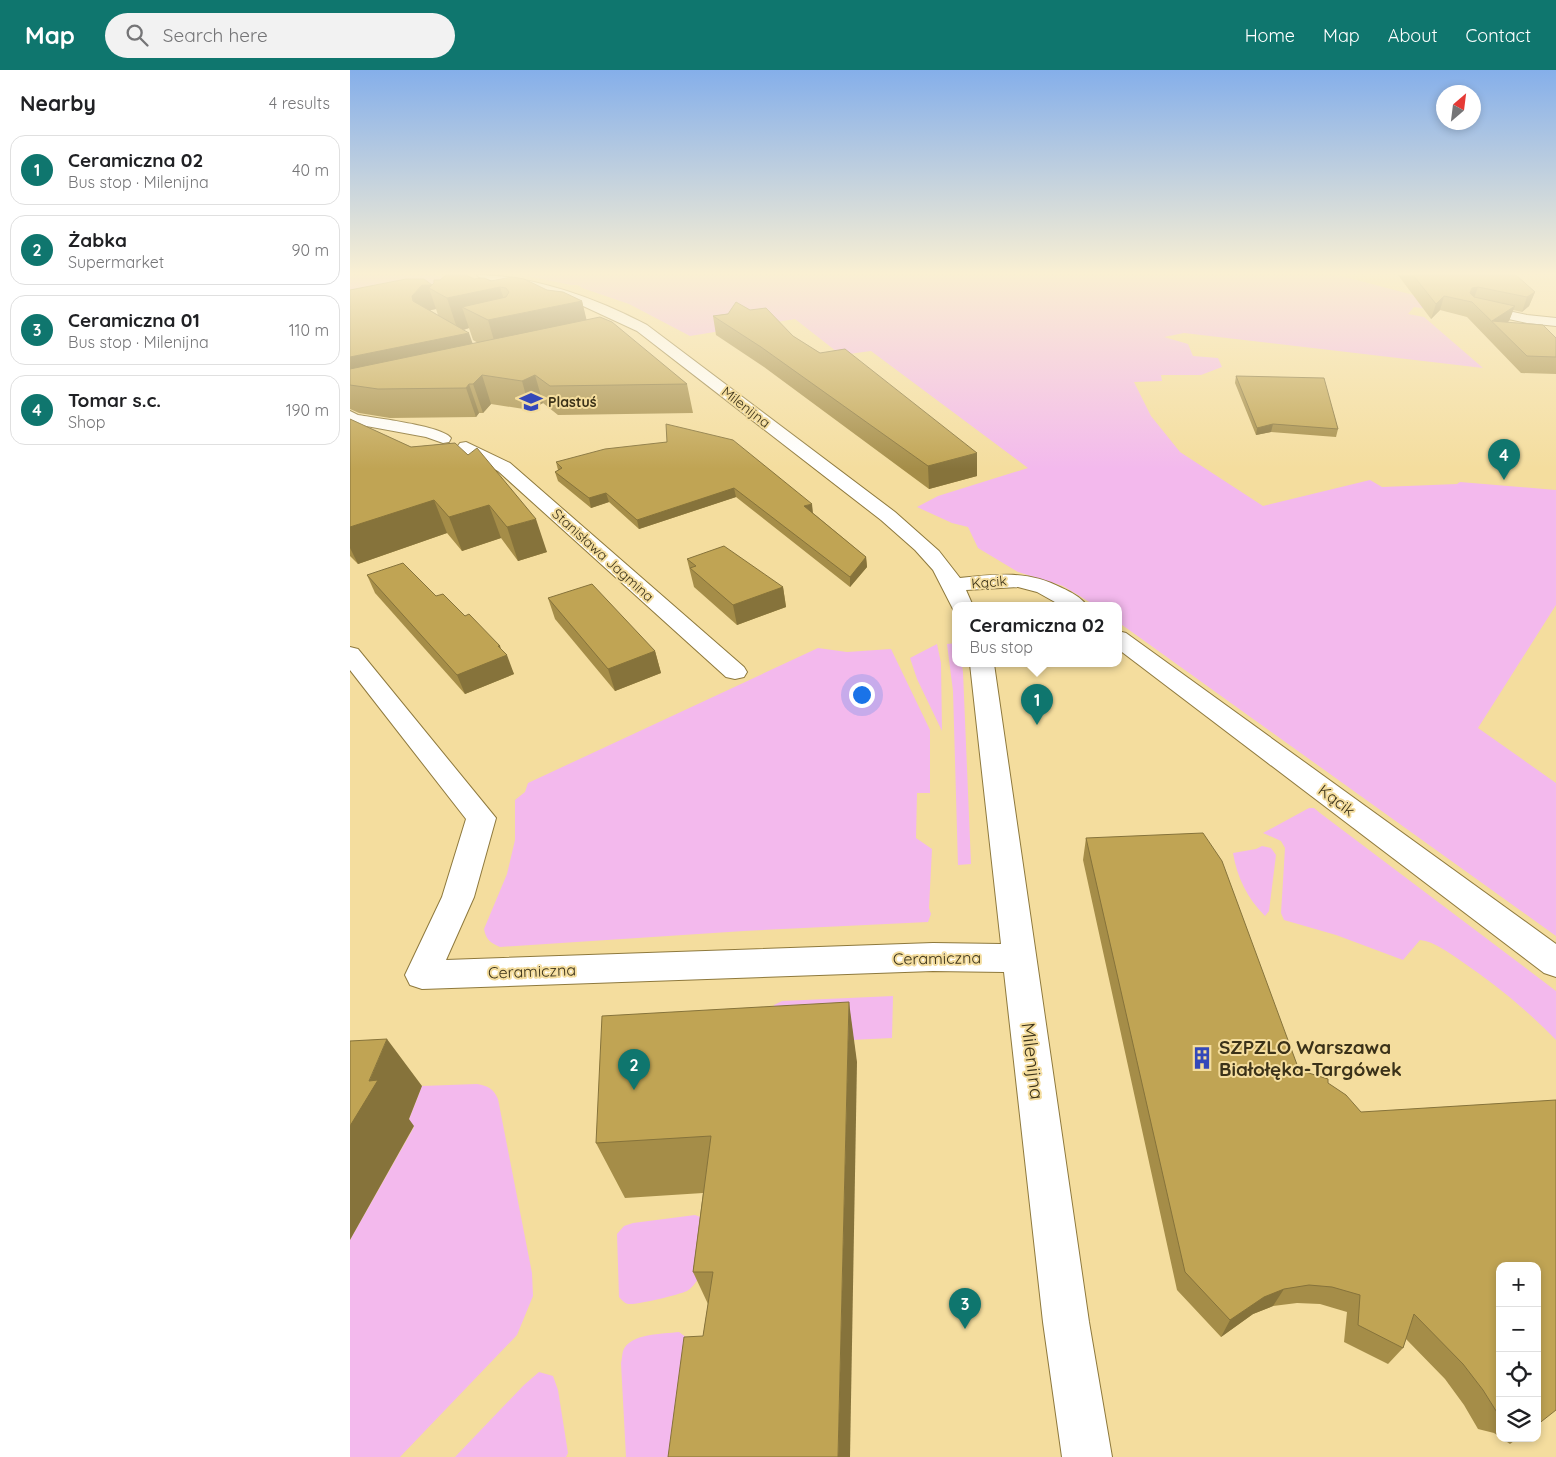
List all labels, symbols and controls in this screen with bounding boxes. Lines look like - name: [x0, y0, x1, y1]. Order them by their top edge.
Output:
- search box: [105, 13, 455, 58]
- text: Map: [25, 20, 75, 50]
- icon: search: [123, 21, 151, 49]
- text: Search here: [163, 23, 268, 47]
- text: Home: [1245, 24, 1295, 47]
- text: Map: [1323, 24, 1360, 47]
- text: About: [1388, 24, 1438, 47]
- text: Contact: [1466, 24, 1531, 47]
- north arrow: [1436, 85, 1481, 130]
- text: Nearby: [20, 90, 96, 116]
- text: 4 results: [269, 93, 330, 113]
- text: Ceramiczna 02: [68, 148, 203, 172]
- text: 1: [34, 160, 40, 180]
- text: 40 m: [292, 160, 329, 180]
- text: Bus stop · Milenijna: [68, 172, 209, 192]
- text: Żabka: [68, 228, 127, 252]
- text: 2: [32, 240, 42, 260]
- text: 90 m: [292, 240, 329, 260]
- text: Supermarket: [68, 252, 164, 272]
- text: Ceramiczna 01: [68, 308, 200, 332]
- text: 3: [33, 320, 41, 340]
- text: 110 m: [289, 320, 329, 340]
- text: Bus stop · Milenijna: [68, 332, 209, 352]
- street label: Milenijna: [718, 382, 774, 432]
- text: Tomar s.c.: [68, 388, 161, 412]
- school or university icon: Plastuś: [518, 389, 544, 415]
- place label: Plastuś: [548, 393, 597, 411]
- text: 4: [32, 400, 42, 420]
- text: 190 m: [286, 400, 329, 420]
- text: Shop: [68, 412, 105, 432]
- pin: 4: [1488, 439, 1520, 480]
- street label: Stanisława Jagmina: [548, 505, 658, 605]
- street label: Kącik: [970, 571, 1008, 593]
- popup: [952, 602, 1122, 667]
- text: Ceramiczna 02: [969, 613, 1105, 637]
- text: Bus stop: [969, 637, 1033, 657]
- your location: [849, 682, 875, 708]
- pin: 1: [1021, 684, 1053, 725]
- street label: Kącik: [1315, 780, 1359, 820]
- street label: Ceramiczna: [893, 947, 981, 969]
- street label: Ceramiczna: [488, 959, 576, 983]
- street label: Milenijna: [1016, 1021, 1050, 1101]
- place label: SZPZLO Warszawa Białołęka-Targówek: [1219, 1035, 1402, 1081]
- building icon: SZPZLO Warszawa Białołęka-Targówek: [1189, 1045, 1215, 1071]
- pin: 2: [618, 1049, 650, 1090]
- map controls: [1496, 1262, 1541, 1442]
- button: +: [1496, 1262, 1541, 1307]
- pin: 3: [949, 1288, 981, 1329]
- button: −: [1496, 1307, 1541, 1352]
- button: locate: [1496, 1352, 1541, 1397]
- button: layers: [1496, 1397, 1541, 1442]

